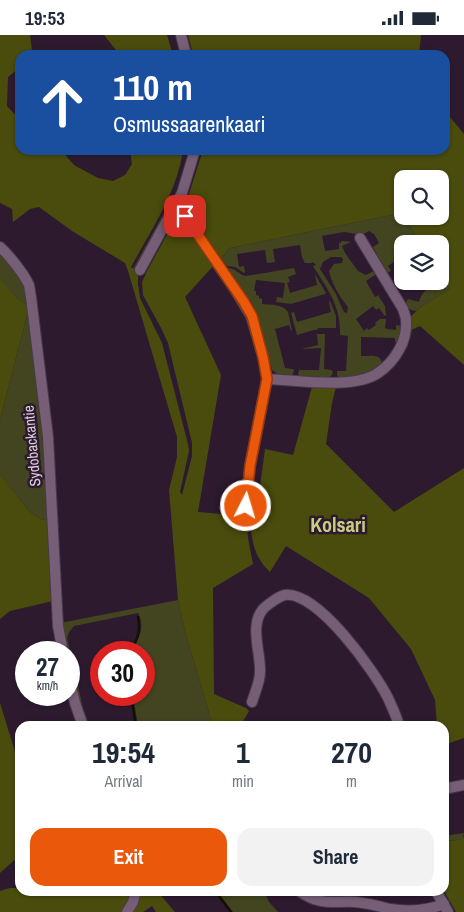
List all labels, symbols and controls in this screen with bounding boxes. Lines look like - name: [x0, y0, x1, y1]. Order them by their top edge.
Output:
- text: 19:53: [25, 5, 65, 31]
- text: 110 m: [113, 64, 193, 111]
- icon: ahead: [30, 70, 95, 135]
- text: Osmussaarenkaari: [113, 109, 265, 139]
- map controls: [394, 170, 449, 290]
- button: search: [394, 170, 449, 225]
- pin: [164, 195, 206, 237]
- icon: arrive: [171, 202, 199, 230]
- button: layers: [394, 235, 449, 290]
- street label: Sydobackantie: [17, 404, 46, 487]
- position arrow: [219, 479, 271, 531]
- district label: Kolsari: [310, 511, 366, 538]
- speed limit sign: 30: [90, 641, 155, 706]
- text: 27: [36, 650, 59, 684]
- text: km/h: [37, 678, 58, 694]
- text: 19:54: [92, 732, 155, 772]
- text: 1: [236, 732, 250, 772]
- text: 270: [331, 732, 372, 772]
- text: Arrival: [105, 770, 142, 792]
- text: min: [232, 770, 254, 792]
- text: m: [346, 770, 357, 792]
- button: Exit: [30, 828, 227, 886]
- button: Share: [237, 828, 434, 886]

